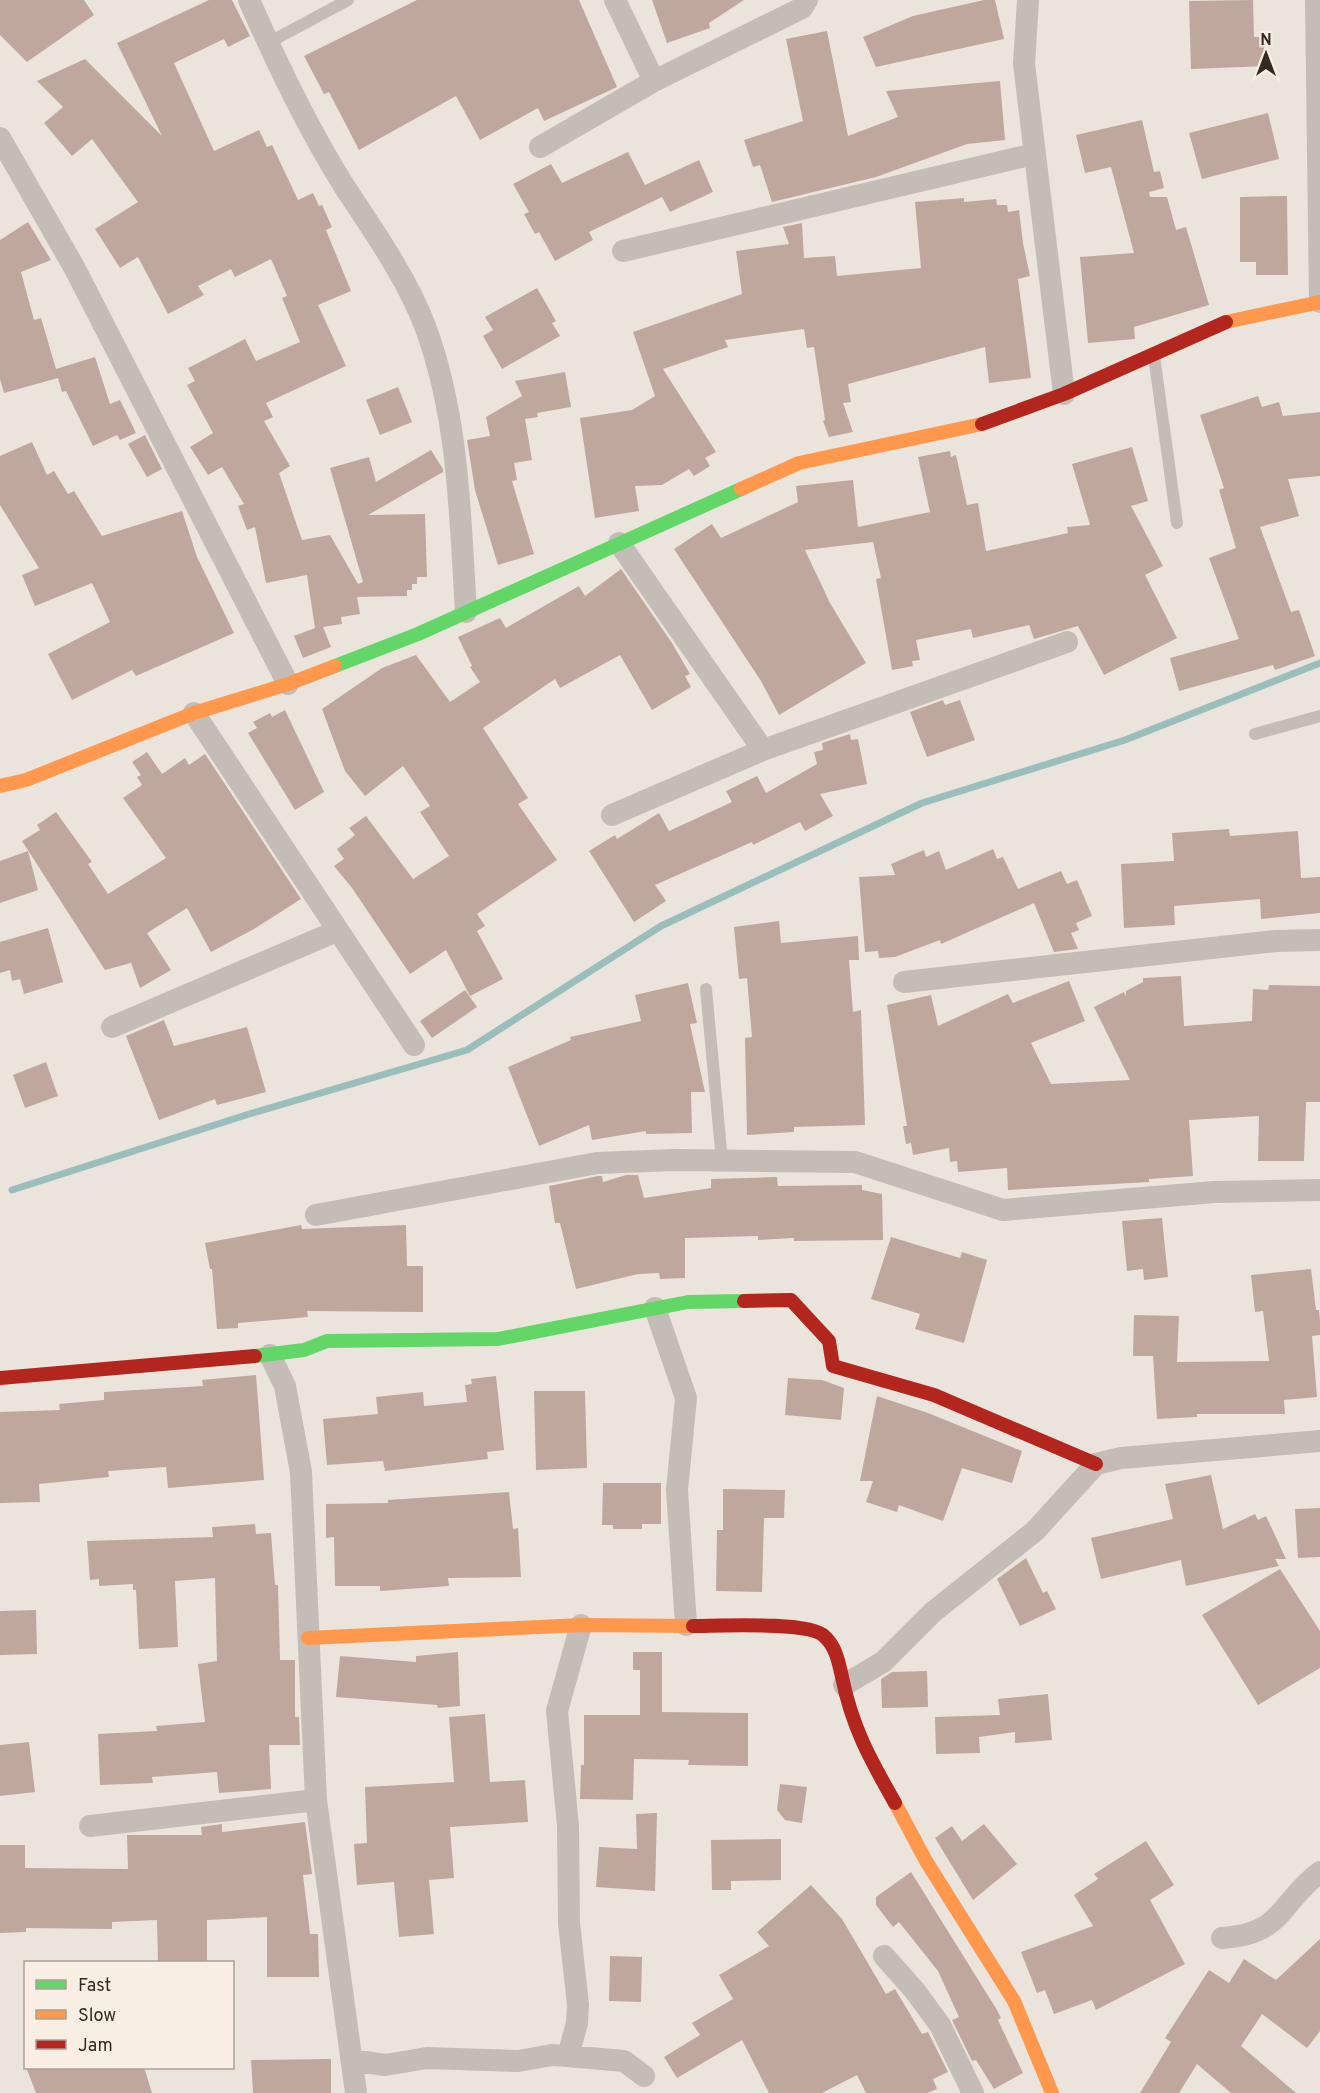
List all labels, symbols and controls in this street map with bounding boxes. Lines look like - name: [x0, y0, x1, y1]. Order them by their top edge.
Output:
- north arrow: [1236, 24, 1296, 84]
- text: N: [1260, 31, 1272, 51]
- legend: [24, 1961, 234, 2069]
- text: Fast: [78, 1975, 111, 1998]
- text: Slow: [78, 2005, 116, 2028]
- text: Jam: [78, 2035, 113, 2058]

